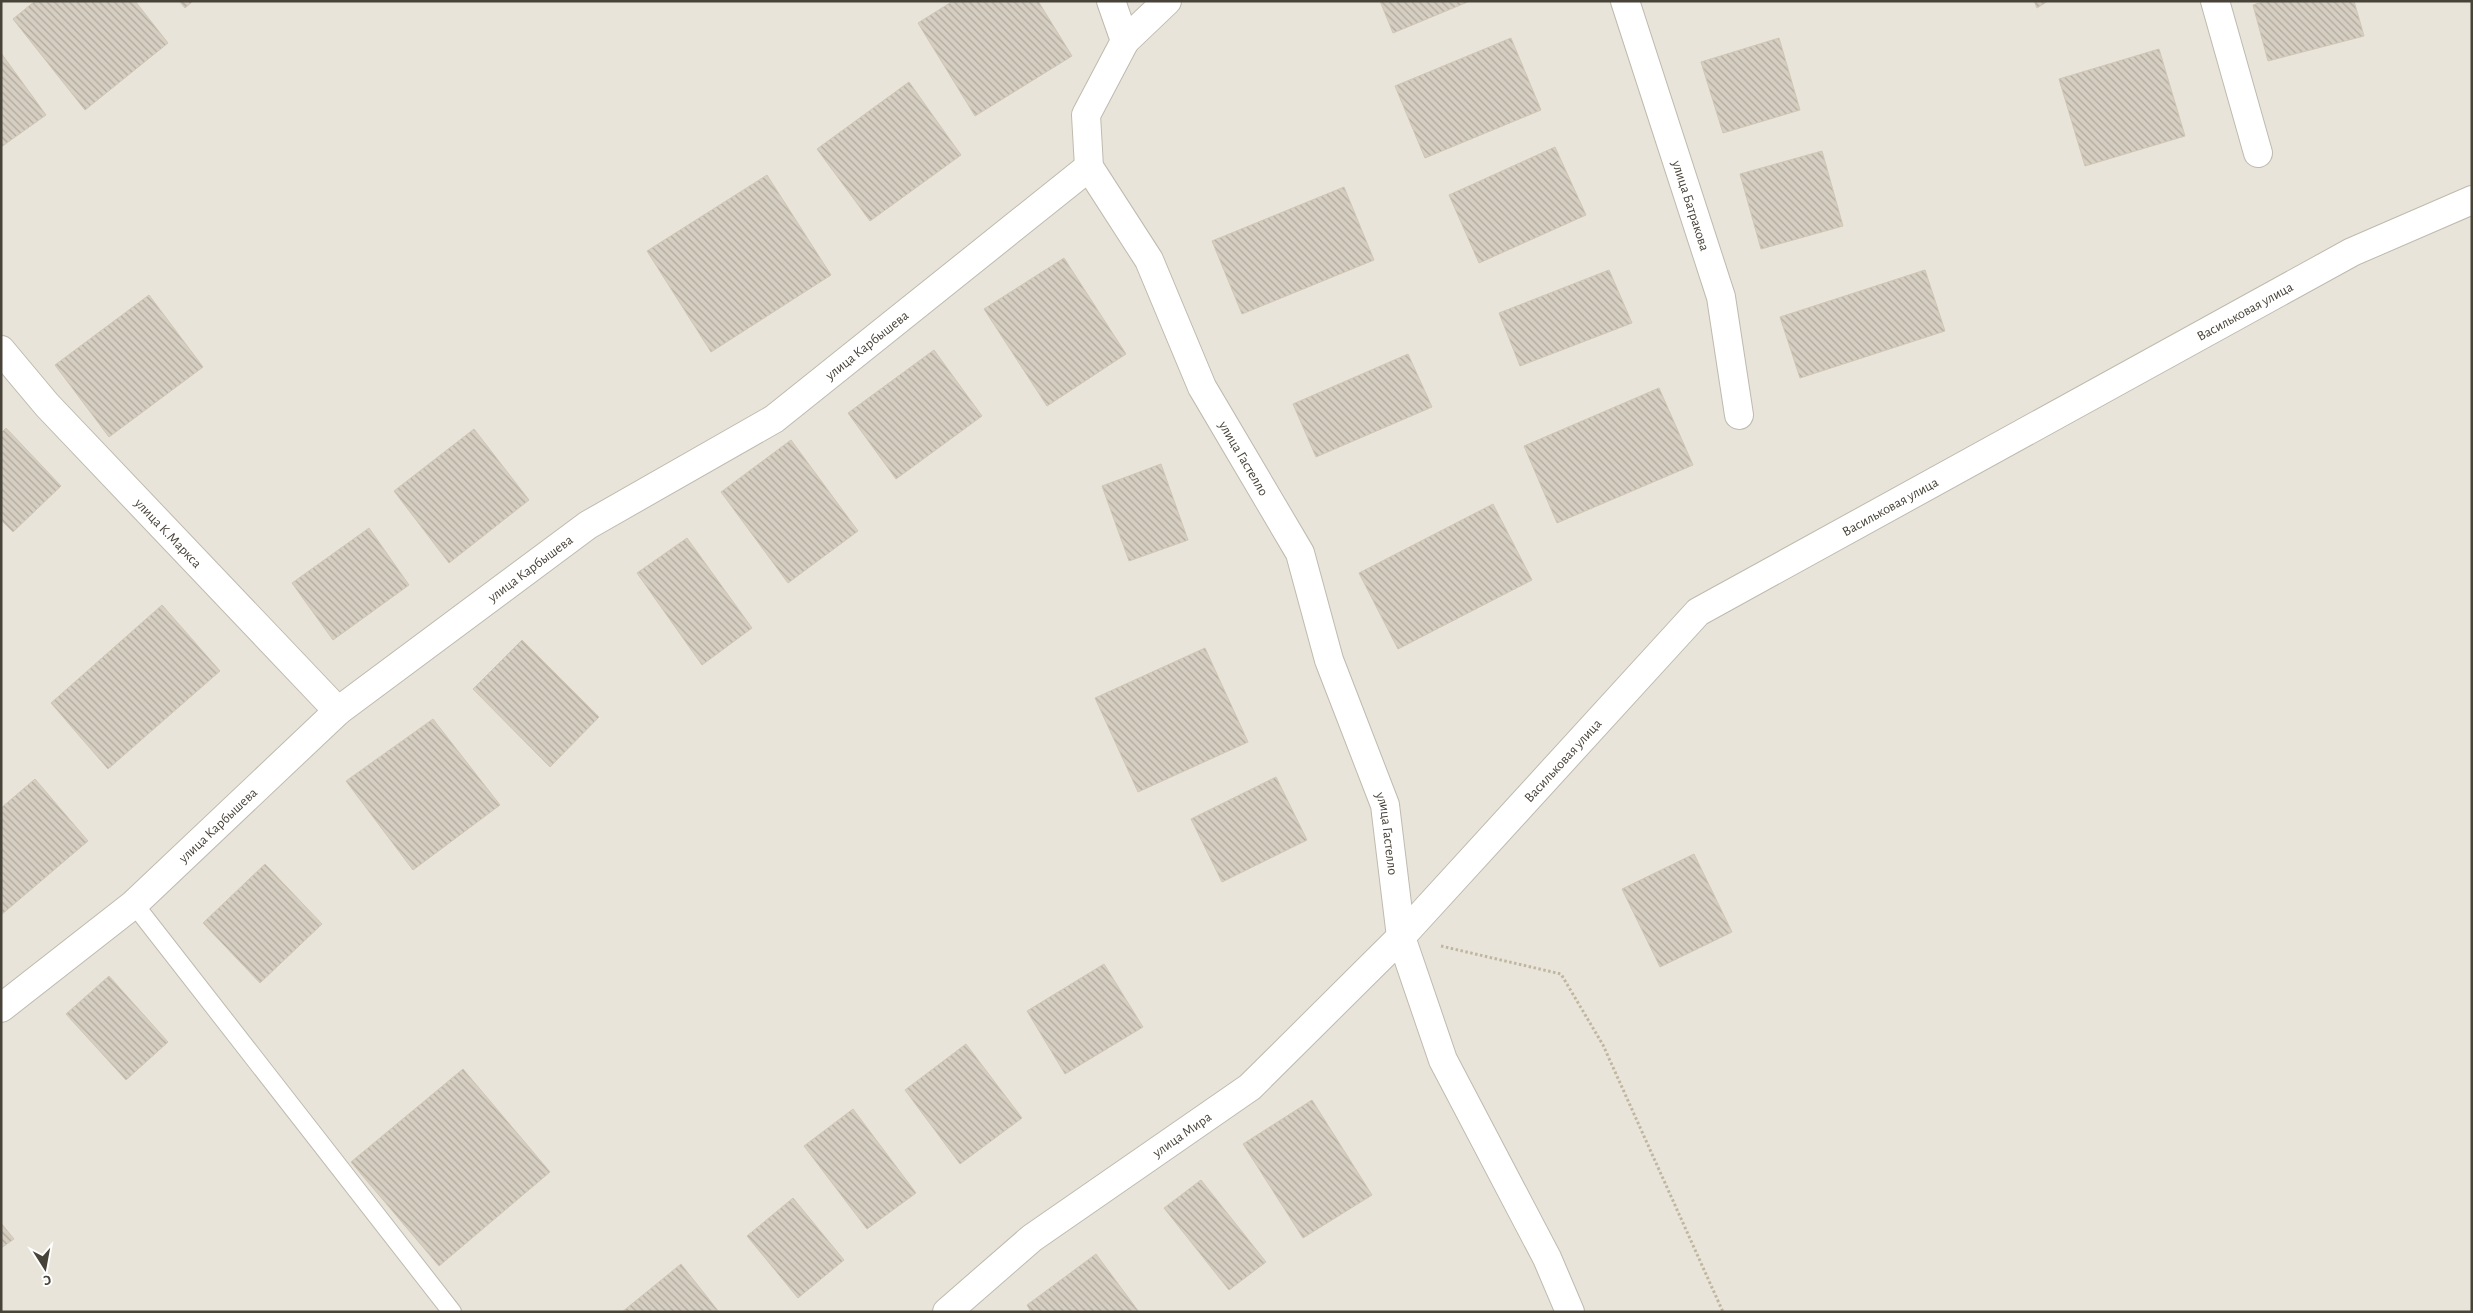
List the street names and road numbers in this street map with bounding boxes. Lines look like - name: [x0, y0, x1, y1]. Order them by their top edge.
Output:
- street label: улица Батракова: [1669, 158, 1712, 253]
- street label: Васильковая улица: [2195, 280, 2296, 344]
- street label: улица Карбышева: [822, 308, 912, 384]
- street label: улица Гастелло: [1215, 418, 1271, 498]
- street label: Васильковая улица: [1840, 475, 1941, 539]
- street label: улица К.Маркса: [131, 495, 204, 571]
- street label: улица Карбышева: [485, 533, 576, 606]
- street label: Васильковая улица: [1522, 716, 1605, 805]
- street label: улица Карбышева: [176, 785, 261, 866]
- street label: улица Гастелло: [1372, 789, 1399, 876]
- street label: улица Мира: [1150, 1110, 1215, 1161]

